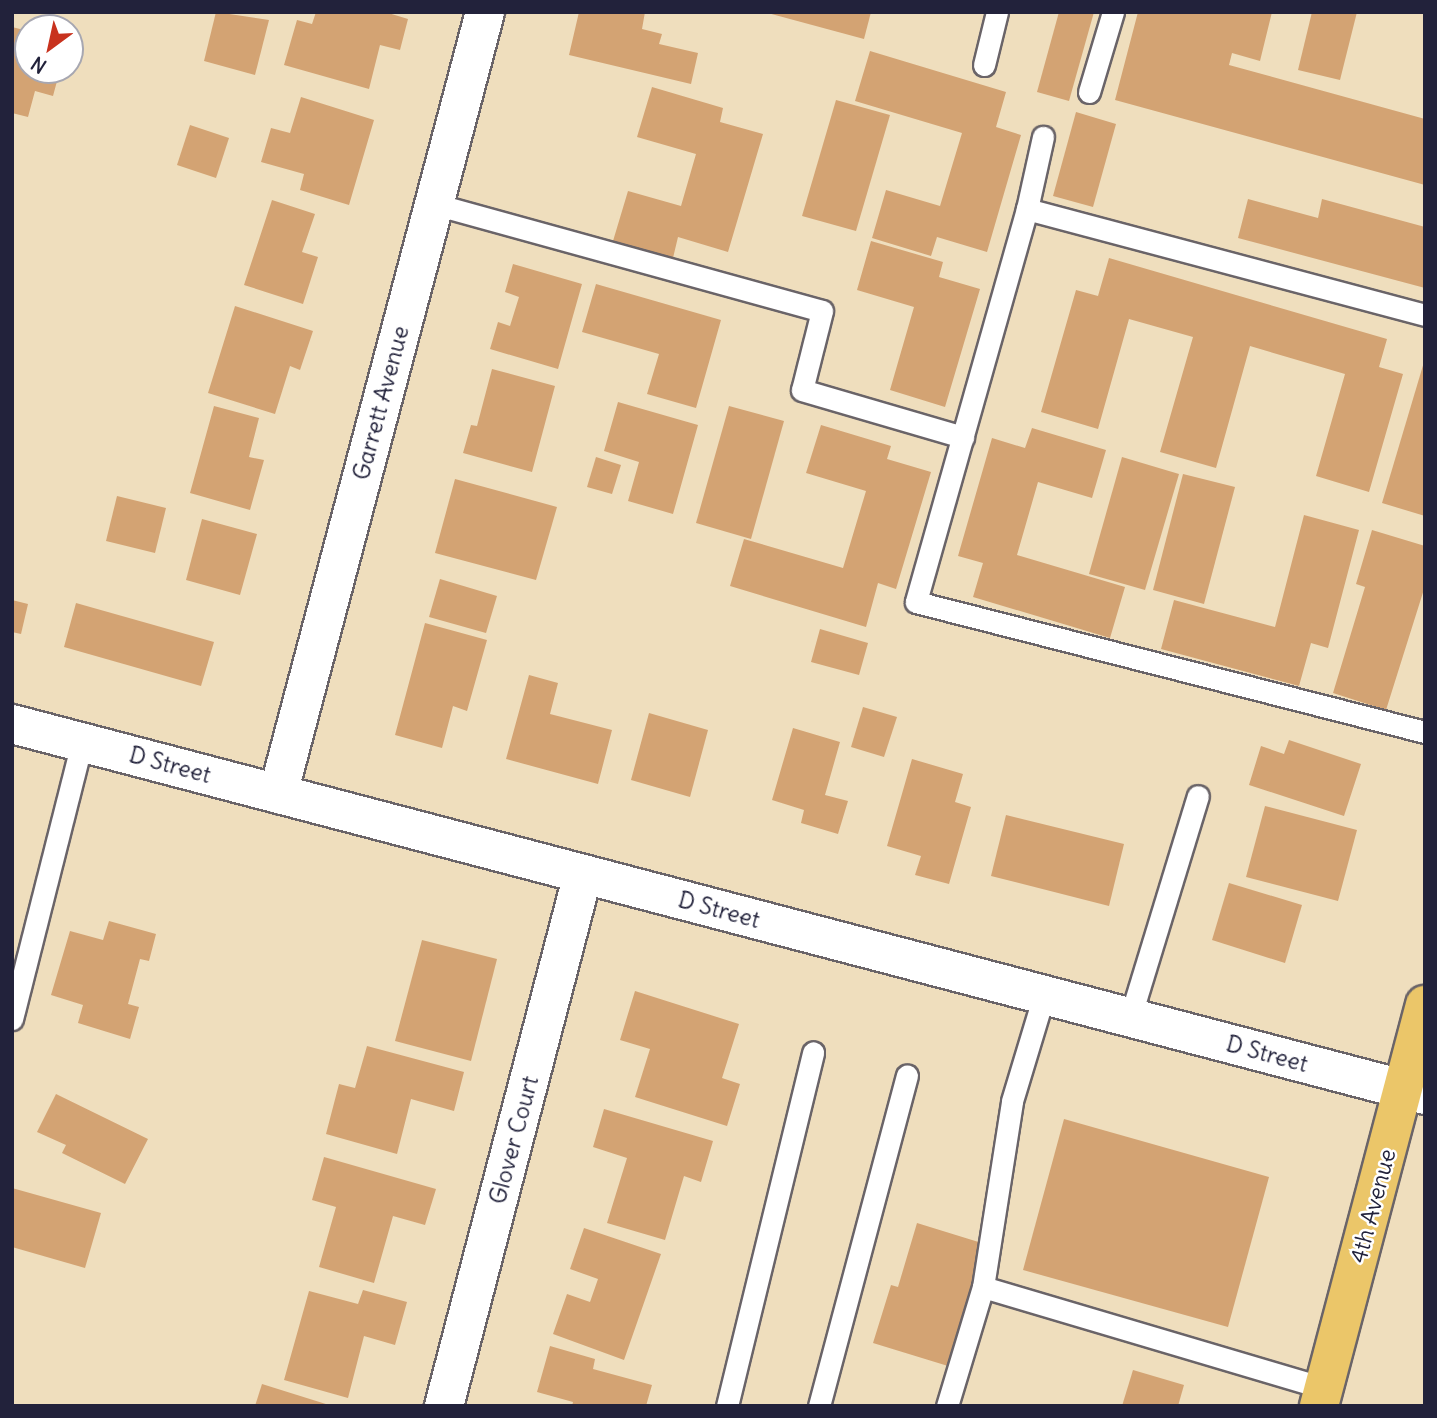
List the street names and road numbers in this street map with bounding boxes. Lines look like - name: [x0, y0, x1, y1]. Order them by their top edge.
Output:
- street label: Garrett Avenue: [347, 323, 415, 483]
- street label: D Street: [126, 741, 214, 789]
- street label: D Street: [675, 886, 763, 934]
- street label: D Street: [1223, 1030, 1311, 1078]
- street label: Glover Court: [484, 1073, 544, 1207]
- street label: 4th Avenue: [1345, 1146, 1401, 1266]

